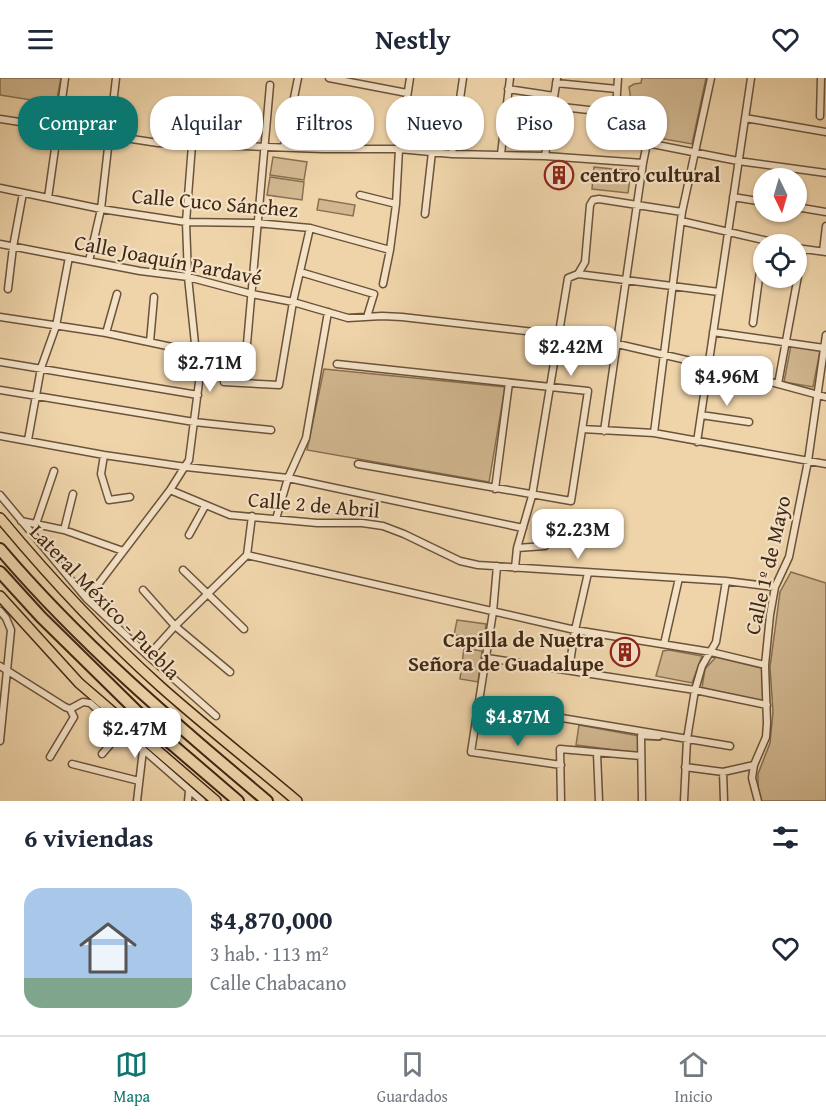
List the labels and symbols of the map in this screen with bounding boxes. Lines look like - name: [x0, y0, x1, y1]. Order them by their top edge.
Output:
- building icon: centro cultural: [543, 159, 575, 191]
- place label: centro cultural: [580, 159, 721, 190]
- north arrow: [753, 168, 807, 222]
- street label: Calle Cuco Sánchez: [131, 180, 299, 225]
- street label: Calle Joaquín Pardavé: [72, 226, 265, 293]
- pin: $2.42M: [522, 326, 620, 377]
- pin: $2.71M: [161, 342, 259, 393]
- pin: $4.96M: [678, 356, 776, 407]
- street label: Calle 2 de Abril: [247, 483, 381, 526]
- street label: Calle 1º de Mayo: [736, 492, 799, 637]
- pin: $2.23M: [529, 509, 627, 560]
- street label: Lateral México - Puebla: [23, 517, 188, 686]
- place label: Capilla de Nuetra Señora de Guadalupe: [408, 624, 604, 679]
- building icon: Capilla de Nuetra Señora de Guadalupe: [609, 636, 641, 668]
- pin: $4.87M: [469, 696, 567, 747]
- pin: $2.47M: [86, 708, 184, 759]

